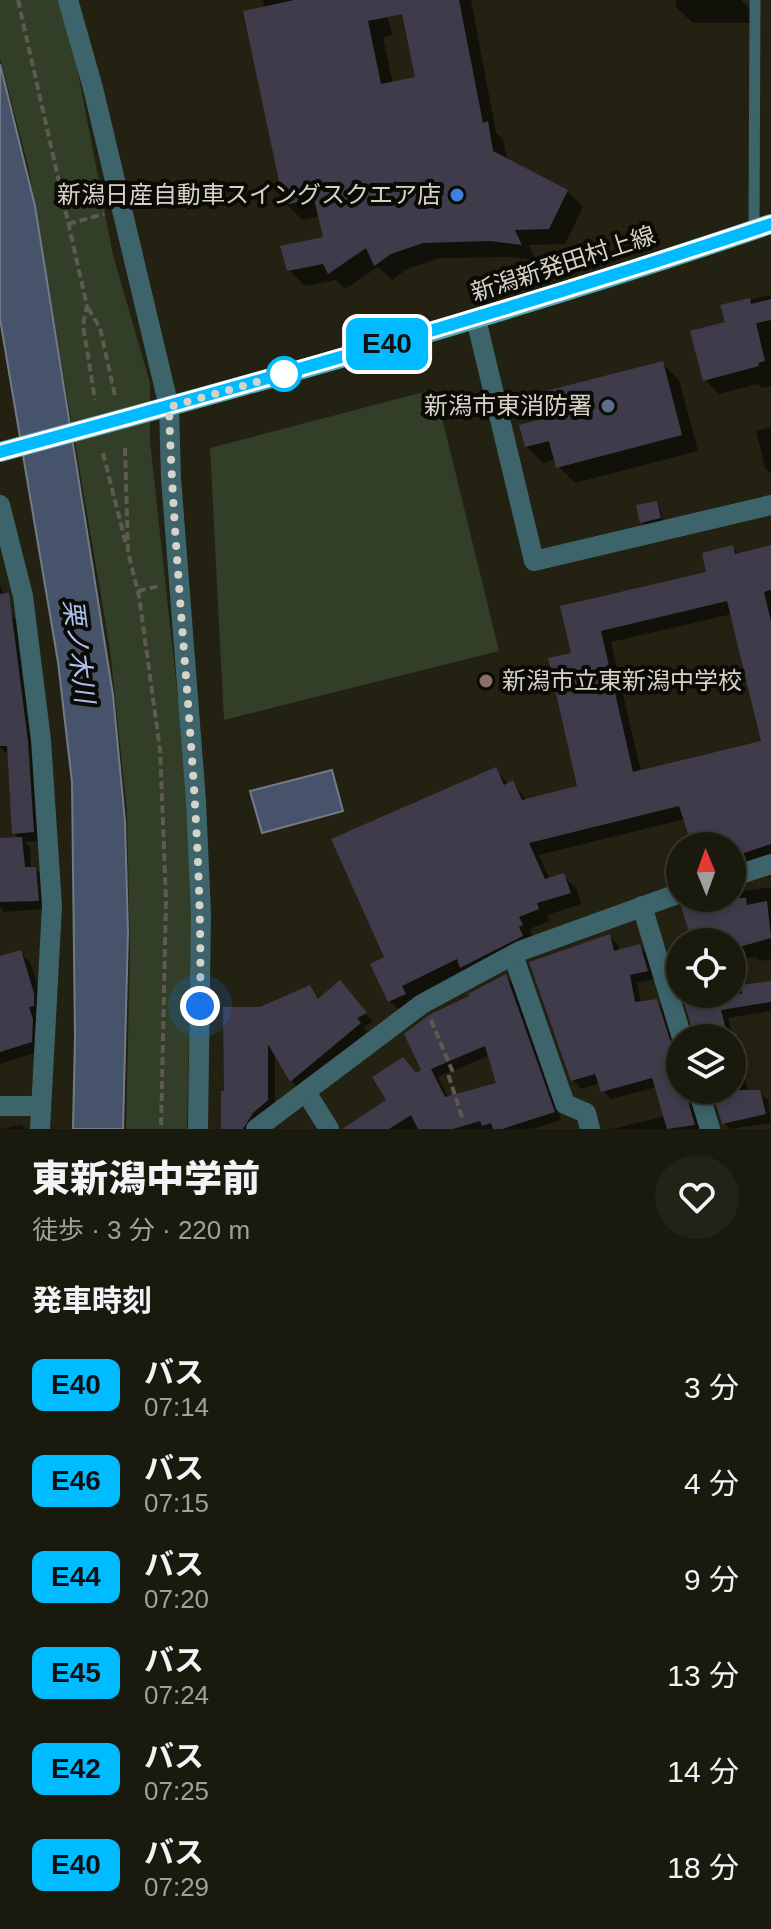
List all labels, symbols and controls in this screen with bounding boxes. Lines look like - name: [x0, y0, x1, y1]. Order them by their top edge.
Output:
- place label: 新潟日産自動車スイングスクエア店: [57, 181, 441, 208]
- marker: 新潟日産自動車スイングスクエア店: [448, 186, 466, 204]
- street label: 新潟新発田村上線: [467, 221, 658, 306]
- line badge: E40: [341, 318, 433, 370]
- text: E40: [362, 328, 412, 359]
- unlabelled marker: [267, 357, 301, 391]
- place label: 新潟市東消防署: [424, 392, 592, 419]
- marker: 新潟市東消防署: [599, 397, 617, 415]
- water label: 栗ノ木川: [58, 598, 101, 707]
- place label: 新潟市立東新潟中学校: [502, 667, 742, 694]
- marker: 新潟市立東新潟中学校: [477, 672, 495, 690]
- north arrow: [666, 832, 746, 912]
- map controls: [666, 832, 746, 1104]
- button: locate: [666, 928, 746, 1008]
- your location: [180, 986, 220, 1026]
- button: layers: [666, 1024, 746, 1104]
- button: heart: [655, 1155, 739, 1239]
- text: 東新潟中学前: [32, 1158, 260, 1200]
- text: 徒歩 · 3 分 · 220 m: [32, 1215, 250, 1245]
- text: 発車時刻: [32, 1284, 152, 1317]
- text: バス: [144, 1356, 204, 1389]
- text: E40: [51, 1369, 101, 1400]
- text: 3 分: [684, 1371, 739, 1404]
- text: 07:14: [144, 1392, 209, 1422]
- text: バス: [144, 1452, 204, 1485]
- text: E46: [51, 1465, 101, 1496]
- text: 4 分: [684, 1467, 739, 1500]
- text: 07:15: [144, 1488, 209, 1518]
- text: バス: [144, 1548, 204, 1581]
- text: E44: [51, 1561, 101, 1592]
- text: 9 分: [684, 1563, 739, 1596]
- text: 07:20: [144, 1584, 209, 1614]
- text: バス: [144, 1644, 204, 1677]
- text: E45: [51, 1657, 101, 1688]
- text: 13 分: [667, 1659, 739, 1692]
- text: 07:24: [144, 1680, 209, 1710]
- text: バス: [144, 1740, 204, 1773]
- text: E42: [51, 1753, 101, 1784]
- text: 14 分: [667, 1755, 739, 1788]
- text: 07:25: [144, 1776, 209, 1806]
- text: バス: [144, 1836, 204, 1869]
- text: E40: [51, 1849, 101, 1880]
- text: 18 分: [667, 1851, 739, 1884]
- text: 07:29: [144, 1872, 209, 1902]

